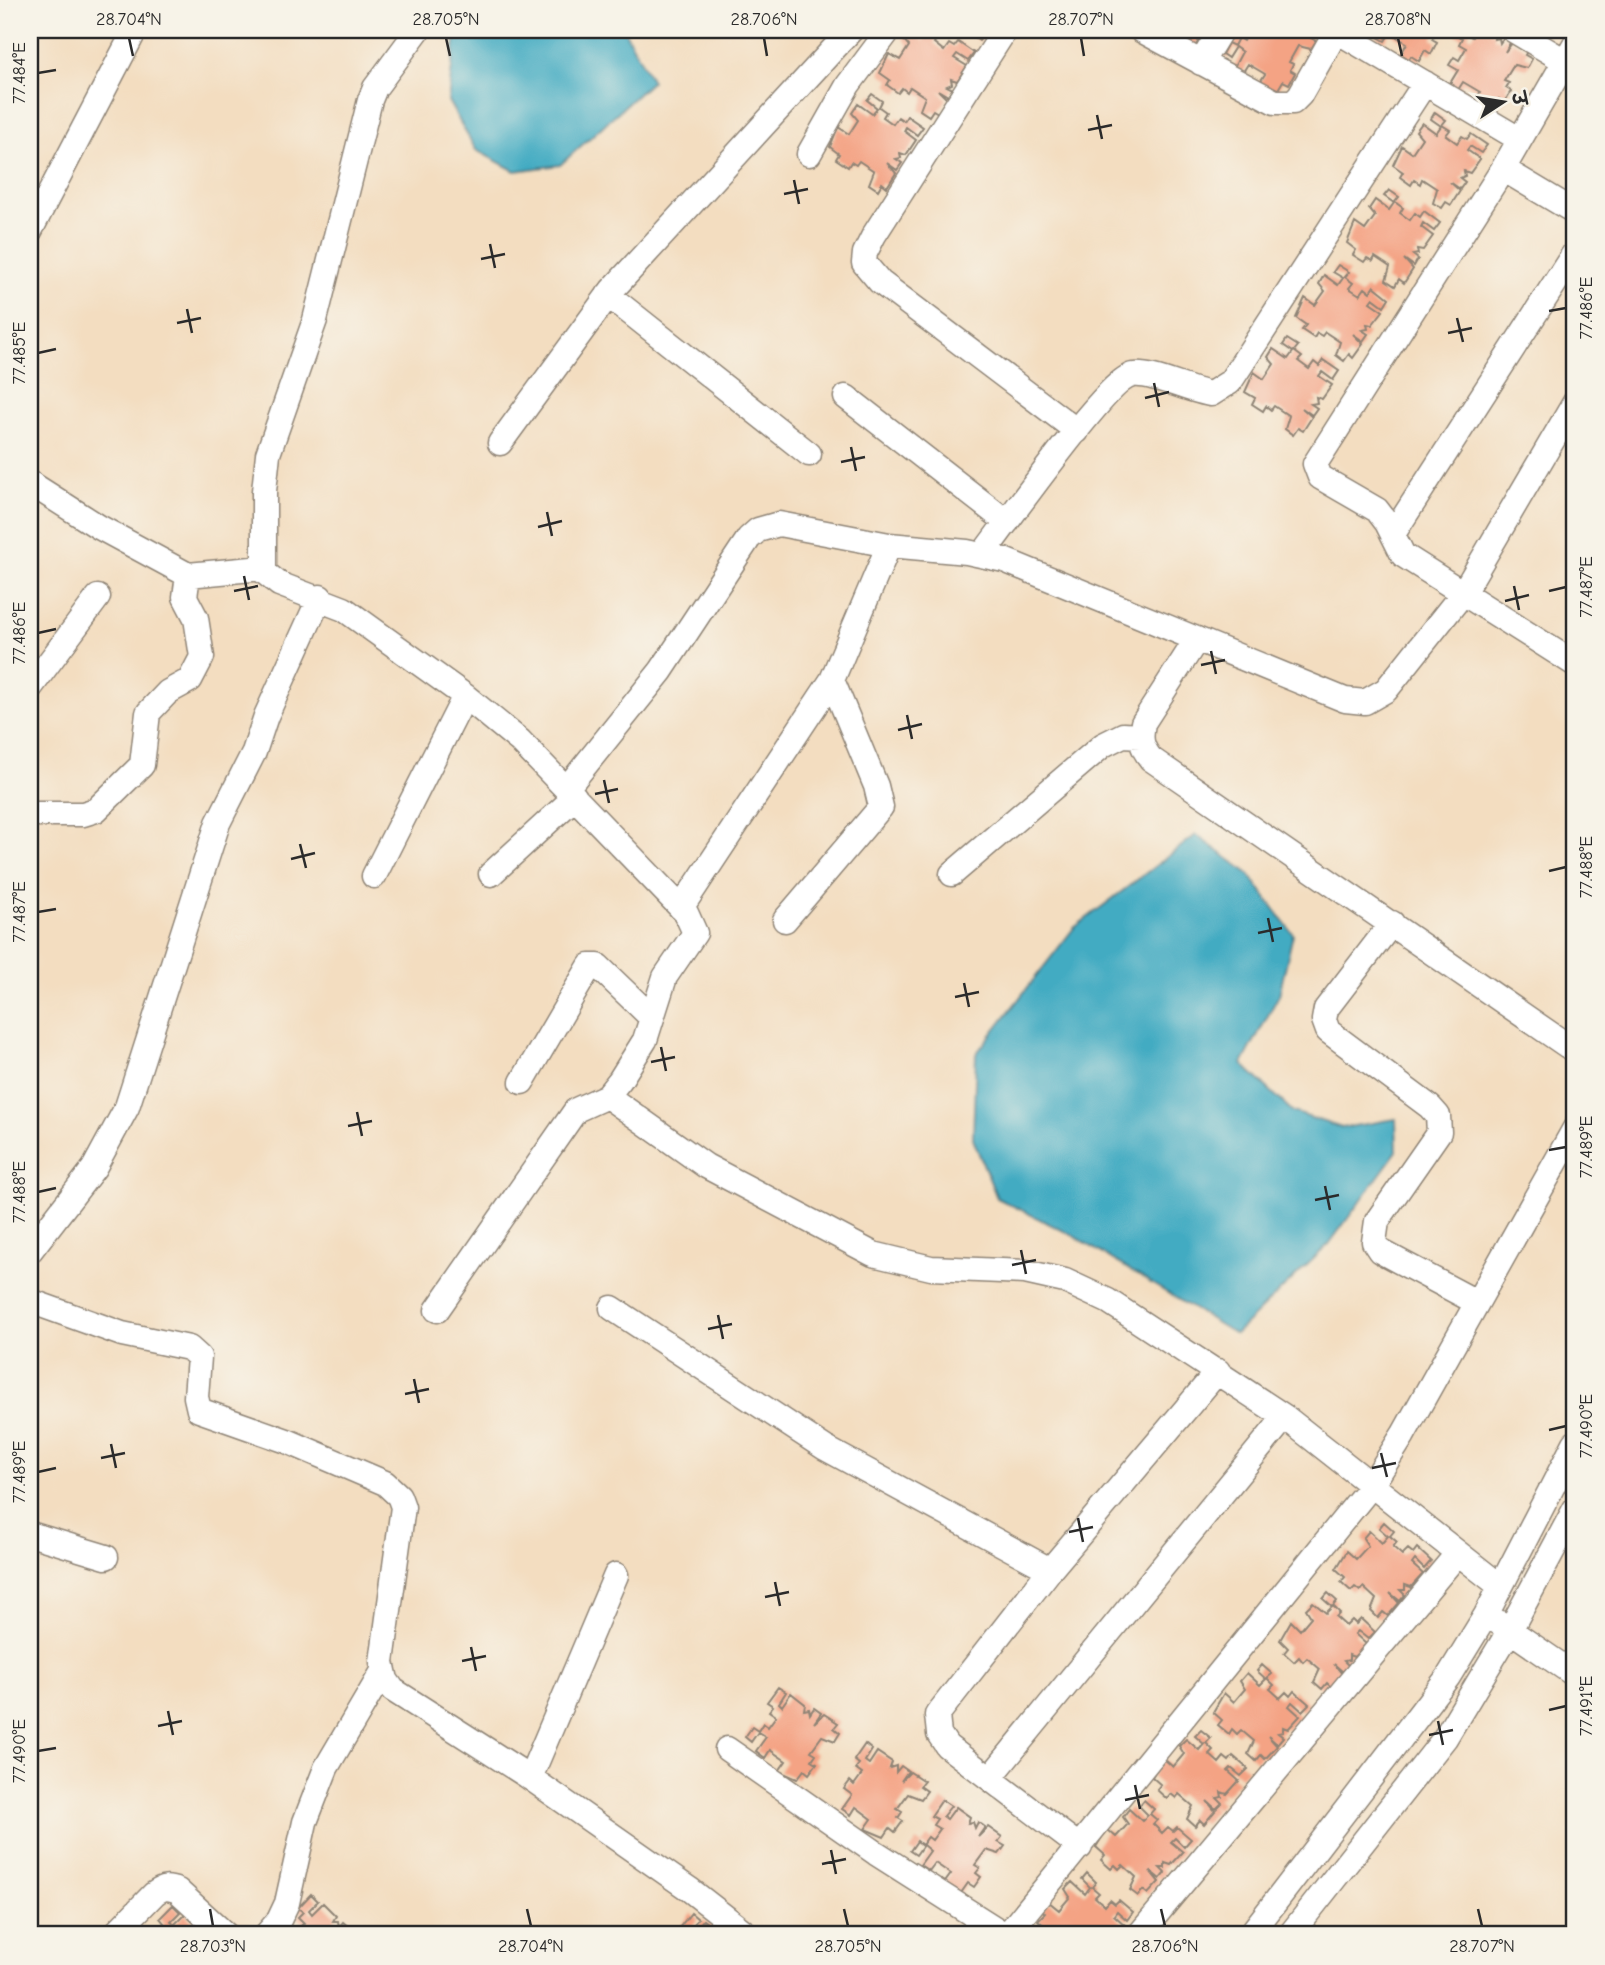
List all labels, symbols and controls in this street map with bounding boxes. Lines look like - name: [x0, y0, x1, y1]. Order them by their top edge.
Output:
- text: 28.704°N: [96, 9, 162, 30]
- text: 28.705°N: [413, 9, 479, 30]
- text: 28.706°N: [731, 9, 797, 30]
- text: 28.707°N: [1048, 9, 1114, 30]
- text: 28.708°N: [1365, 9, 1431, 30]
- text: 77.484°E: [9, 42, 30, 104]
- north arrow: [1468, 66, 1538, 136]
- text: उ: [1506, 88, 1531, 109]
- text: 77.486°E: [1576, 276, 1597, 339]
- text: 77.485°E: [9, 321, 30, 384]
- text: 77.487°E: [1576, 556, 1597, 618]
- text: 77.486°E: [9, 601, 30, 664]
- text: 77.488°E: [1576, 836, 1597, 898]
- text: 77.487°E: [9, 881, 30, 943]
- text: 77.489°E: [1576, 1116, 1597, 1178]
- text: 77.488°E: [9, 1161, 30, 1223]
- text: 77.490°E: [1576, 1394, 1597, 1458]
- text: 77.489°E: [9, 1441, 30, 1503]
- text: 77.491°E: [1576, 1676, 1597, 1736]
- text: 77.490°E: [9, 1719, 30, 1783]
- text: 28.703°N: [180, 1936, 246, 1957]
- text: 28.704°N: [498, 1936, 564, 1957]
- text: 28.705°N: [815, 1936, 881, 1957]
- text: 28.706°N: [1132, 1936, 1198, 1957]
- text: 28.707°N: [1449, 1936, 1515, 1957]

